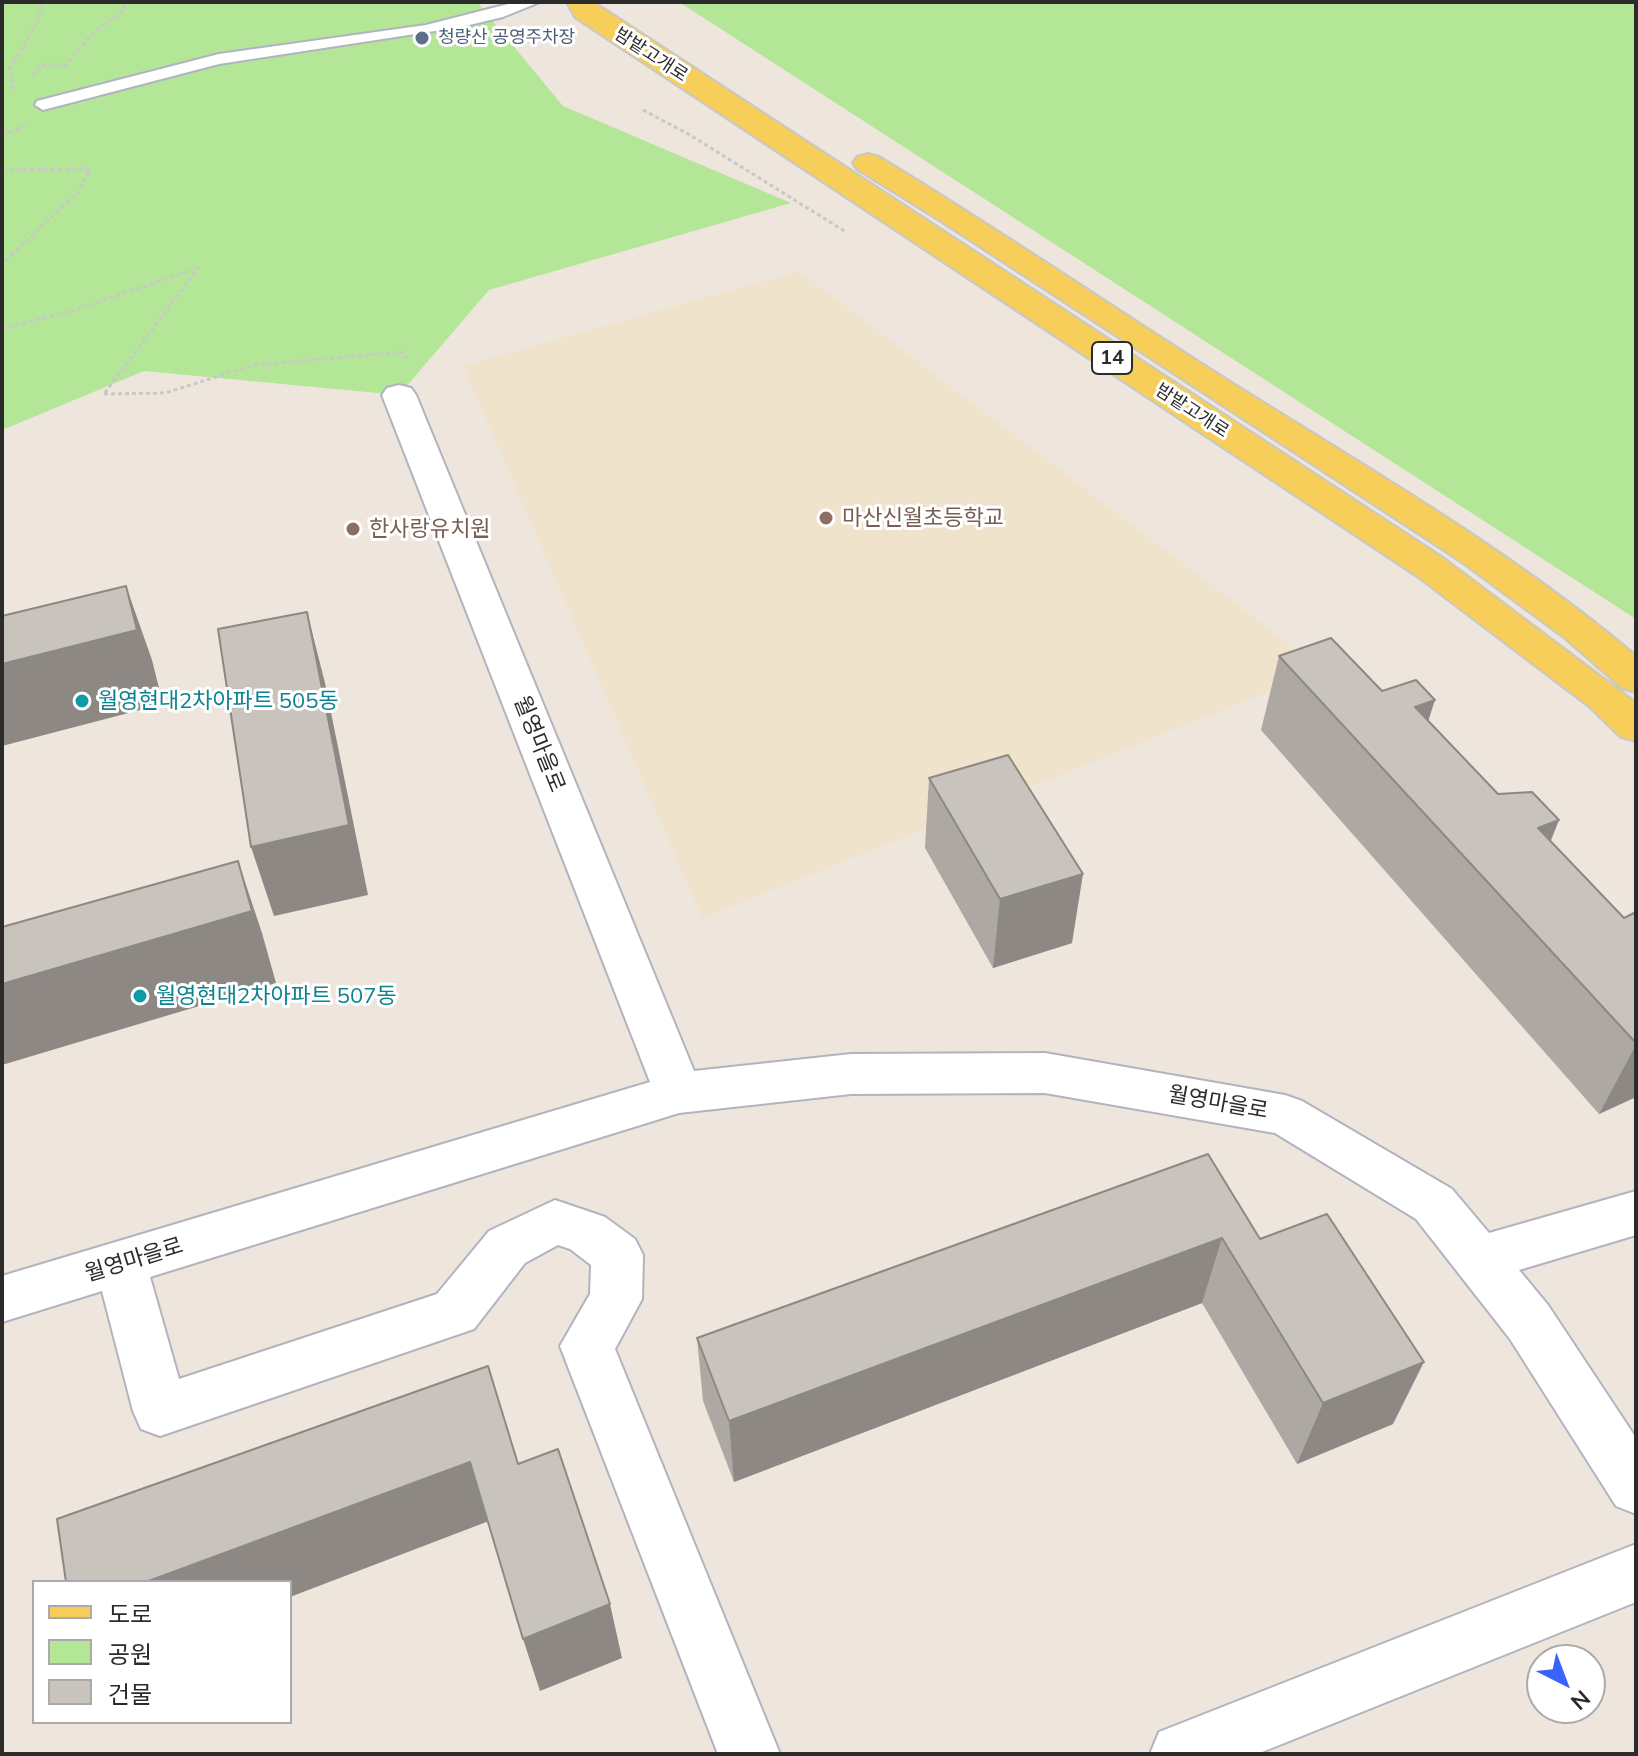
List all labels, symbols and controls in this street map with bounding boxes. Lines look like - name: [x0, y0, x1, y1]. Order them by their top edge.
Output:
- street label: 밤밭고개로: [610, 23, 692, 87]
- place label: 청량산 공영주차장: [438, 27, 575, 49]
- marker: 청량산 공영주차장: [413, 29, 431, 47]
- road number: 14: [1092, 342, 1132, 374]
- street label: 밤밭고개로: [1151, 379, 1233, 443]
- place label: 마산신월초등학교: [842, 505, 1004, 531]
- marker: 마산신월초등학교: [817, 509, 835, 527]
- place label: 한사랑유치원: [369, 516, 490, 542]
- marker: 한사랑유치원: [344, 520, 362, 538]
- place label: 월영현대2차아파트 505동: [98, 688, 339, 714]
- marker: 월영현대2차아파트 505동: [73, 692, 91, 710]
- street label: 월영마을로: [508, 692, 570, 796]
- place label: 월영현대2차아파트 507동: [156, 983, 397, 1009]
- marker: 월영현대2차아파트 507동: [131, 987, 149, 1005]
- street label: 월영마을로: [1166, 1081, 1270, 1125]
- street label: 월영마을로: [82, 1233, 186, 1287]
- legend: [32, 1580, 292, 1724]
- text: 도로: [108, 1599, 152, 1629]
- text: 공원: [108, 1639, 152, 1669]
- north arrow: [1526, 1644, 1606, 1724]
- text: 건물: [108, 1679, 152, 1709]
- text: N: [1565, 1684, 1596, 1716]

